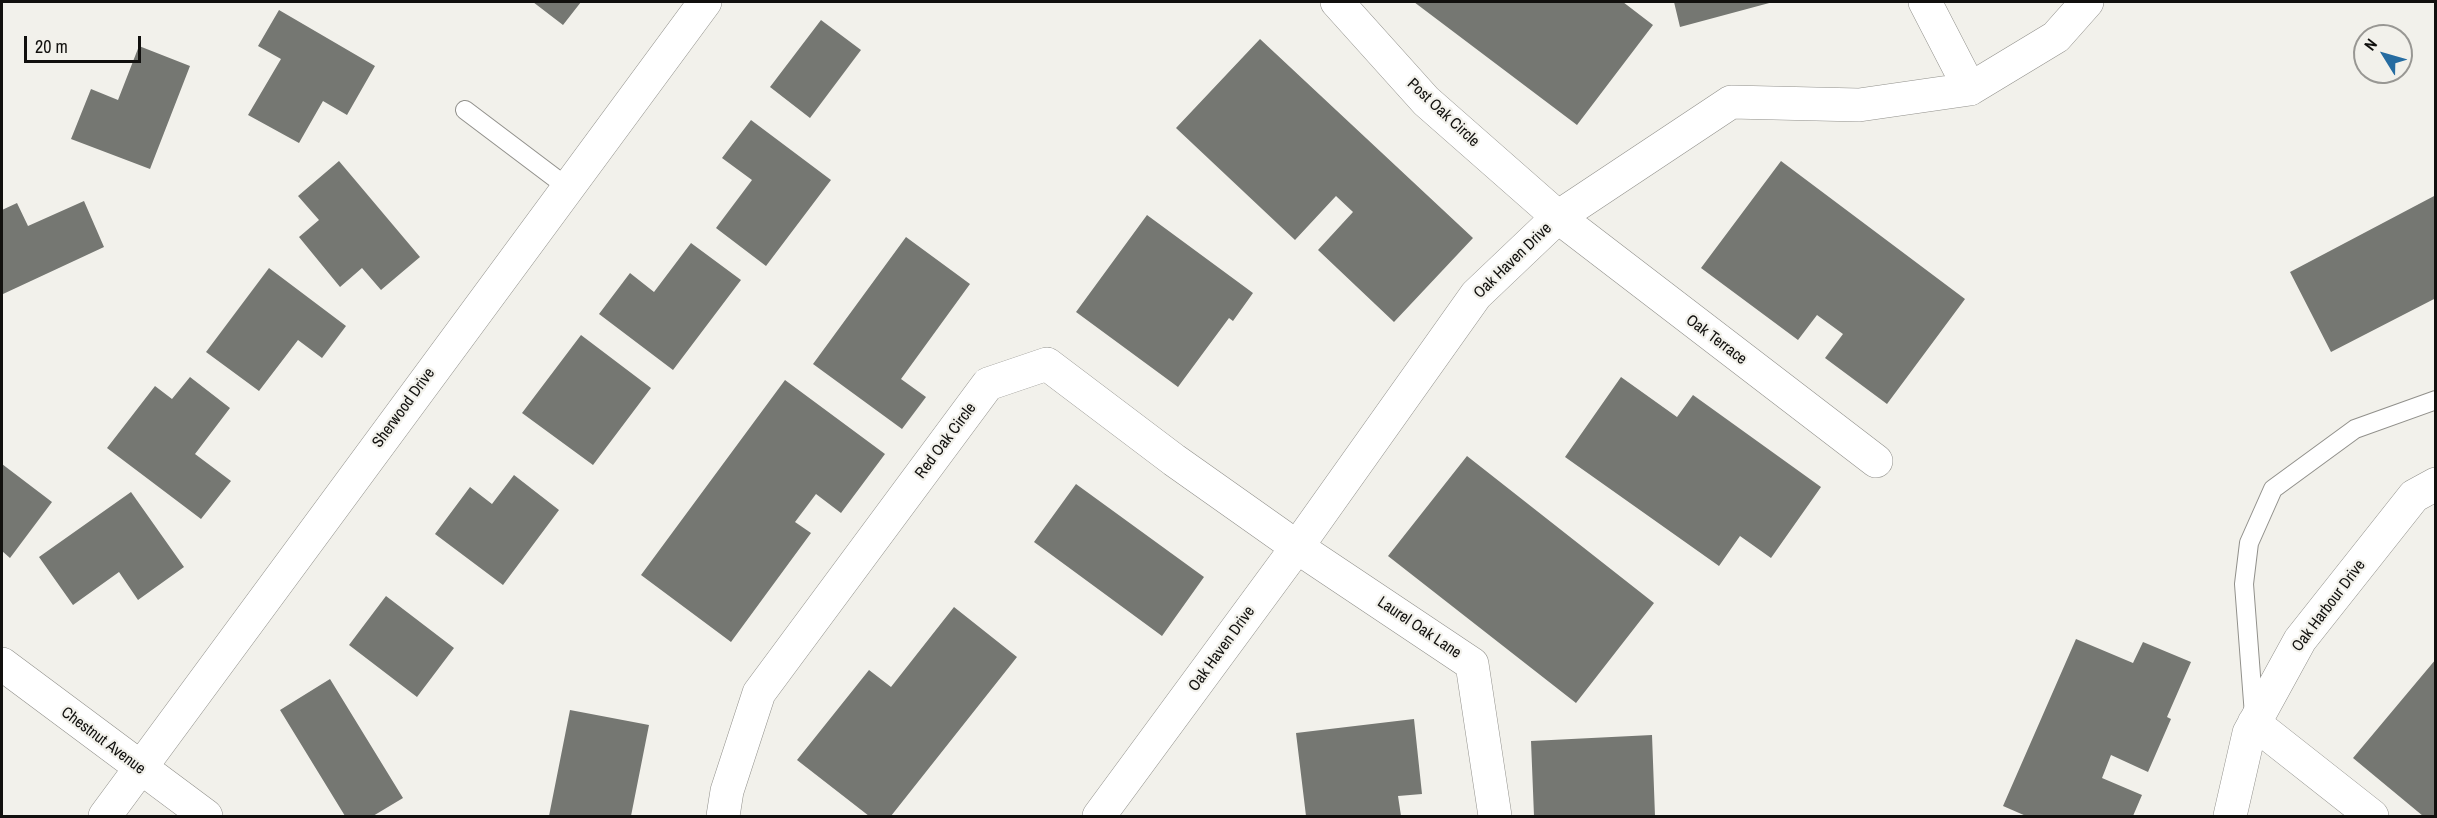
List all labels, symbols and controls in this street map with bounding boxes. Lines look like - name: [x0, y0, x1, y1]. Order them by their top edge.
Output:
- scale bar: [27, 24, 144, 62]
- north arrow: [2353, 24, 2413, 84]
- text: 20 m: [35, 34, 68, 59]
- text: N: [2359, 34, 2382, 55]
- street label: Post Oak Circle: [1403, 75, 1483, 151]
- street label: Oak Haven Drive: [1470, 219, 1556, 303]
- street label: Oak Terrace: [1682, 311, 1750, 369]
- street label: Sherwood Drive: [369, 364, 439, 452]
- street label: Red Oak Circle: [911, 399, 981, 483]
- street label: Oak Harbour Drive: [2288, 556, 2370, 656]
- street label: Laurel Oak Lane: [1373, 593, 1465, 663]
- street label: Oak Haven Drive: [1185, 603, 1259, 695]
- street label: Chestnut Avenue: [57, 703, 149, 779]

